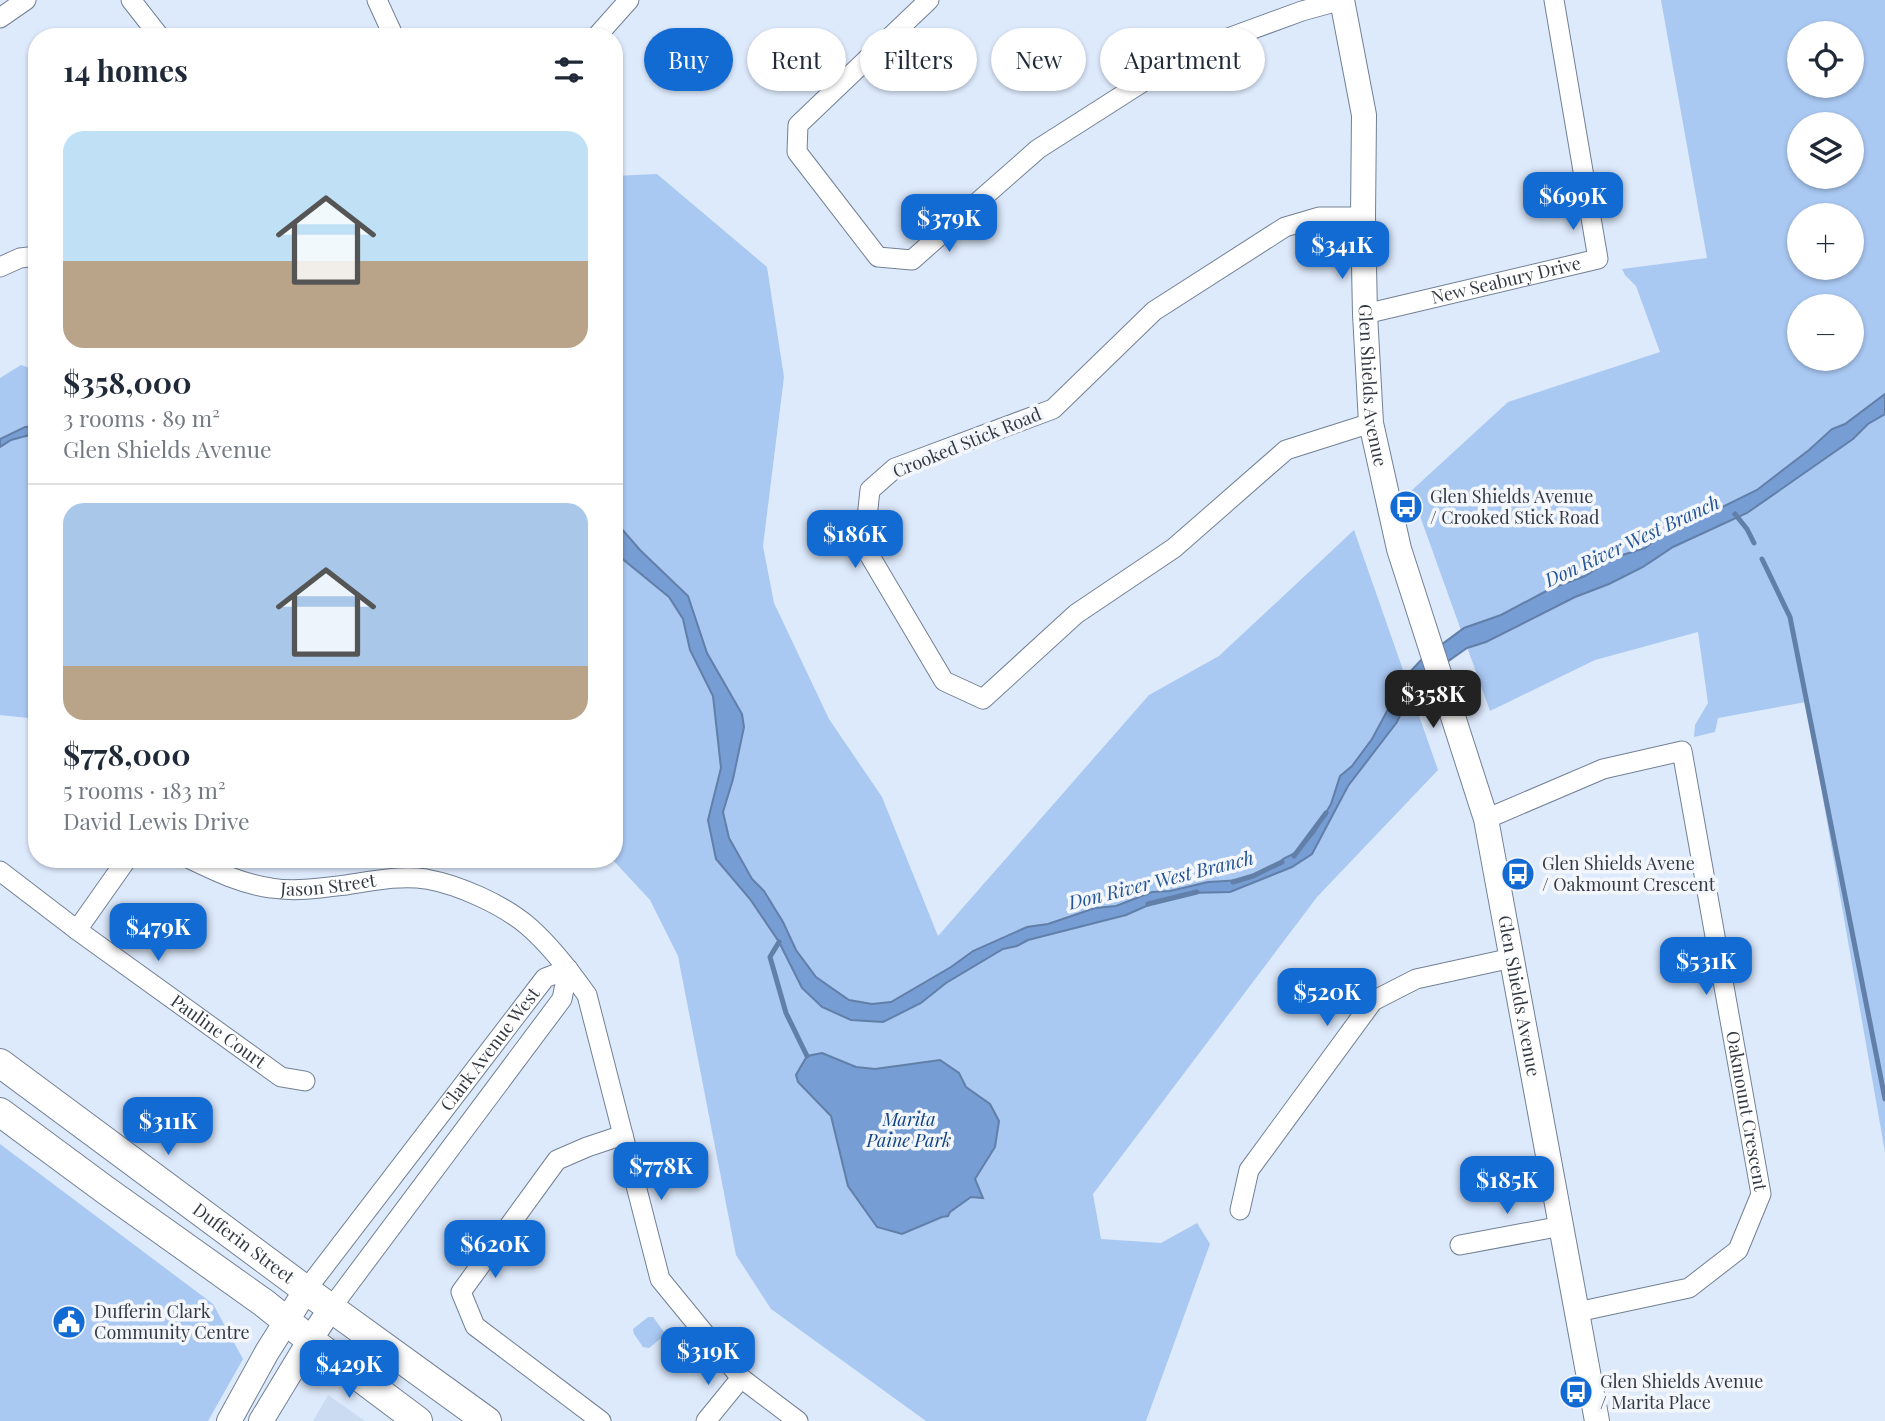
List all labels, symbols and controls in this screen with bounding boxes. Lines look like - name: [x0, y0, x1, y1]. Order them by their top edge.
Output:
- map controls: [1787, 21, 1864, 371]
- button: locate: [1787, 21, 1864, 98]
- chip: Buy: [644, 28, 733, 91]
- chip: Rent: [747, 28, 846, 91]
- chip: Filters: [860, 28, 977, 91]
- chip: New: [991, 28, 1086, 91]
- chip: Apartment: [1100, 28, 1265, 91]
- text: 14 homes: [63, 50, 188, 90]
- icon: filters: [550, 51, 588, 89]
- button: layers: [1787, 112, 1864, 189]
- pin: $699K: [1524, 173, 1622, 232]
- icon: home: [263, 177, 389, 303]
- text: $699K: [1539, 179, 1607, 210]
- pin: $379K: [900, 194, 998, 254]
- text: $379K: [917, 201, 981, 232]
- button: +: [1787, 203, 1864, 280]
- pin: $341K: [1293, 222, 1391, 281]
- text: $341K: [1311, 228, 1373, 259]
- street label: New Seabury Drive: [1429, 250, 1583, 309]
- button: −: [1787, 294, 1864, 371]
- street label: Glen Shields Avenue: [1354, 304, 1393, 469]
- text: $358,000: [63, 362, 192, 402]
- street label: Crooked Stick Road: [889, 401, 1045, 483]
- text: 3 rooms · 89 m²: [63, 402, 220, 433]
- text: Glen Shields Avenue: [63, 433, 272, 464]
- place label: Glen Shields Avenue / Crooked Stick Road: [1430, 484, 1600, 529]
- bus stop icon: Glen Shields Avenue / Crooked Stick Road: [1387, 488, 1425, 526]
- water label: Don River West Branch: [1539, 488, 1723, 592]
- pin: $186K: [806, 510, 904, 570]
- text: $186K: [823, 517, 887, 548]
- icon: home: [263, 549, 389, 675]
- pin: $358K: [1384, 670, 1482, 730]
- text: $358K: [1401, 677, 1465, 708]
- text: $778,000: [63, 734, 191, 774]
- text: 5 rooms · 183 m²: [63, 774, 226, 805]
- text: David Lewis Drive: [63, 805, 250, 836]
- water label: Don River West Branch: [1064, 843, 1256, 915]
- place label: Glen Shields Avene / Oakmount Crescent: [1542, 851, 1716, 896]
- bus stop icon: Glen Shields Avene / Oakmount Crescent: [1499, 855, 1537, 893]
- street label: Jason Street: [279, 867, 378, 901]
- pin: $479K: [109, 904, 207, 963]
- text: $479K: [126, 910, 190, 941]
- street label: Glen Shields Avenue: [1493, 913, 1546, 1078]
- pin: $531K: [1657, 937, 1755, 997]
- text: $531K: [1676, 944, 1736, 975]
- pin: $520K: [1278, 968, 1376, 1028]
- text: $520K: [1293, 975, 1361, 1006]
- street label: Clark Avenue West: [434, 982, 545, 1116]
- street label: Pauline Court: [166, 989, 272, 1074]
- street label: Oakmount Crescent: [1721, 1029, 1773, 1193]
- pin: $311K: [119, 1098, 217, 1157]
- text: $311K: [139, 1104, 197, 1135]
- park label: Marita Paine Park: [866, 1107, 951, 1152]
- pin: $778K: [612, 1142, 710, 1202]
- text: $778K: [629, 1149, 693, 1180]
- pin: $185K: [1458, 1156, 1556, 1216]
- text: $185K: [1476, 1163, 1538, 1194]
- street label: Dufferin Street: [188, 1197, 300, 1289]
- pin: $620K: [446, 1220, 544, 1280]
- text: $620K: [460, 1227, 530, 1258]
- place label: Dufferin Clark Community Centre: [94, 1299, 250, 1344]
- public building icon: Dufferin Clark Community Centre: [50, 1303, 88, 1341]
- pin: $319K: [659, 1328, 757, 1387]
- text: $319K: [677, 1334, 739, 1365]
- pin: $429K: [300, 1340, 398, 1400]
- text: $429K: [316, 1347, 382, 1378]
- place label: Glen Shields Avenue / Marita Place: [1600, 1369, 1763, 1414]
- bus stop icon: Glen Shields Avenue / Marita Place: [1557, 1373, 1595, 1411]

